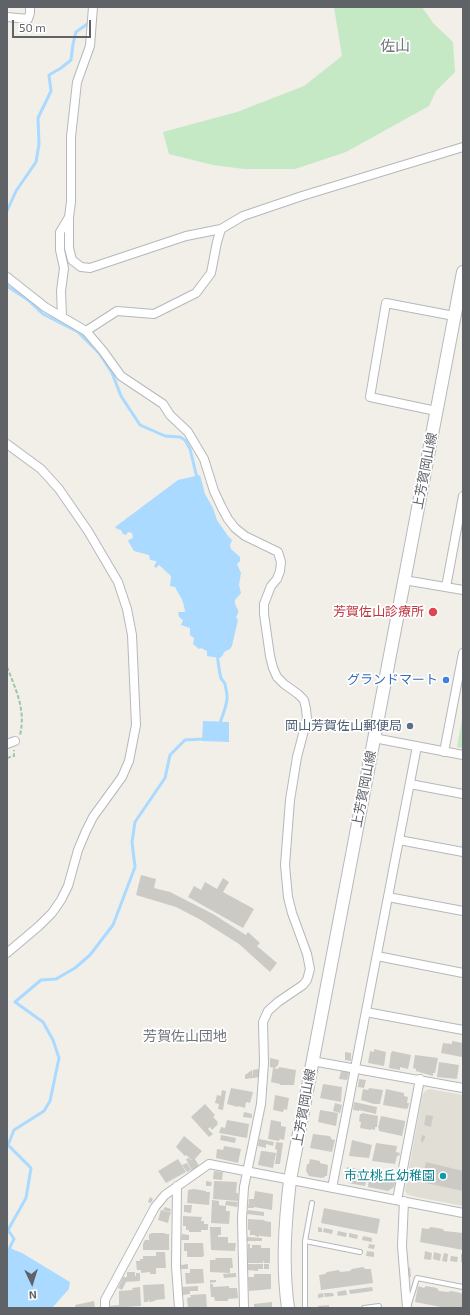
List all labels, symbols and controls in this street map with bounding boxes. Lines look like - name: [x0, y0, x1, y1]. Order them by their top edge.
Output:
- scale bar: [14, 12, 93, 38]
- text: 50 m: [19, 20, 46, 34]
- district label: 佐山: [380, 37, 410, 55]
- street label: 上芳賀岡山線: [410, 431, 440, 511]
- place label: 芳賀佐山診療所: [333, 604, 424, 620]
- marker: 芳賀佐山診療所: [427, 606, 439, 618]
- place label: グランドマート: [347, 672, 438, 688]
- marker: グランドマート: [441, 675, 451, 685]
- place label: 岡山芳賀佐山郵便局: [285, 718, 402, 734]
- marker: 岡山芳賀佐山郵便局: [405, 721, 415, 731]
- street label: 上芳賀岡山線: [349, 749, 379, 829]
- district label: 芳賀佐山団地: [143, 1028, 227, 1044]
- street label: 上芳賀岡山線: [290, 1067, 318, 1147]
- place label: 市立桃丘幼稚園: [344, 1168, 435, 1184]
- marker: 市立桃丘幼稚園: [438, 1171, 448, 1181]
- north arrow: [12, 1263, 52, 1303]
- text: N: [28, 1289, 37, 1302]

